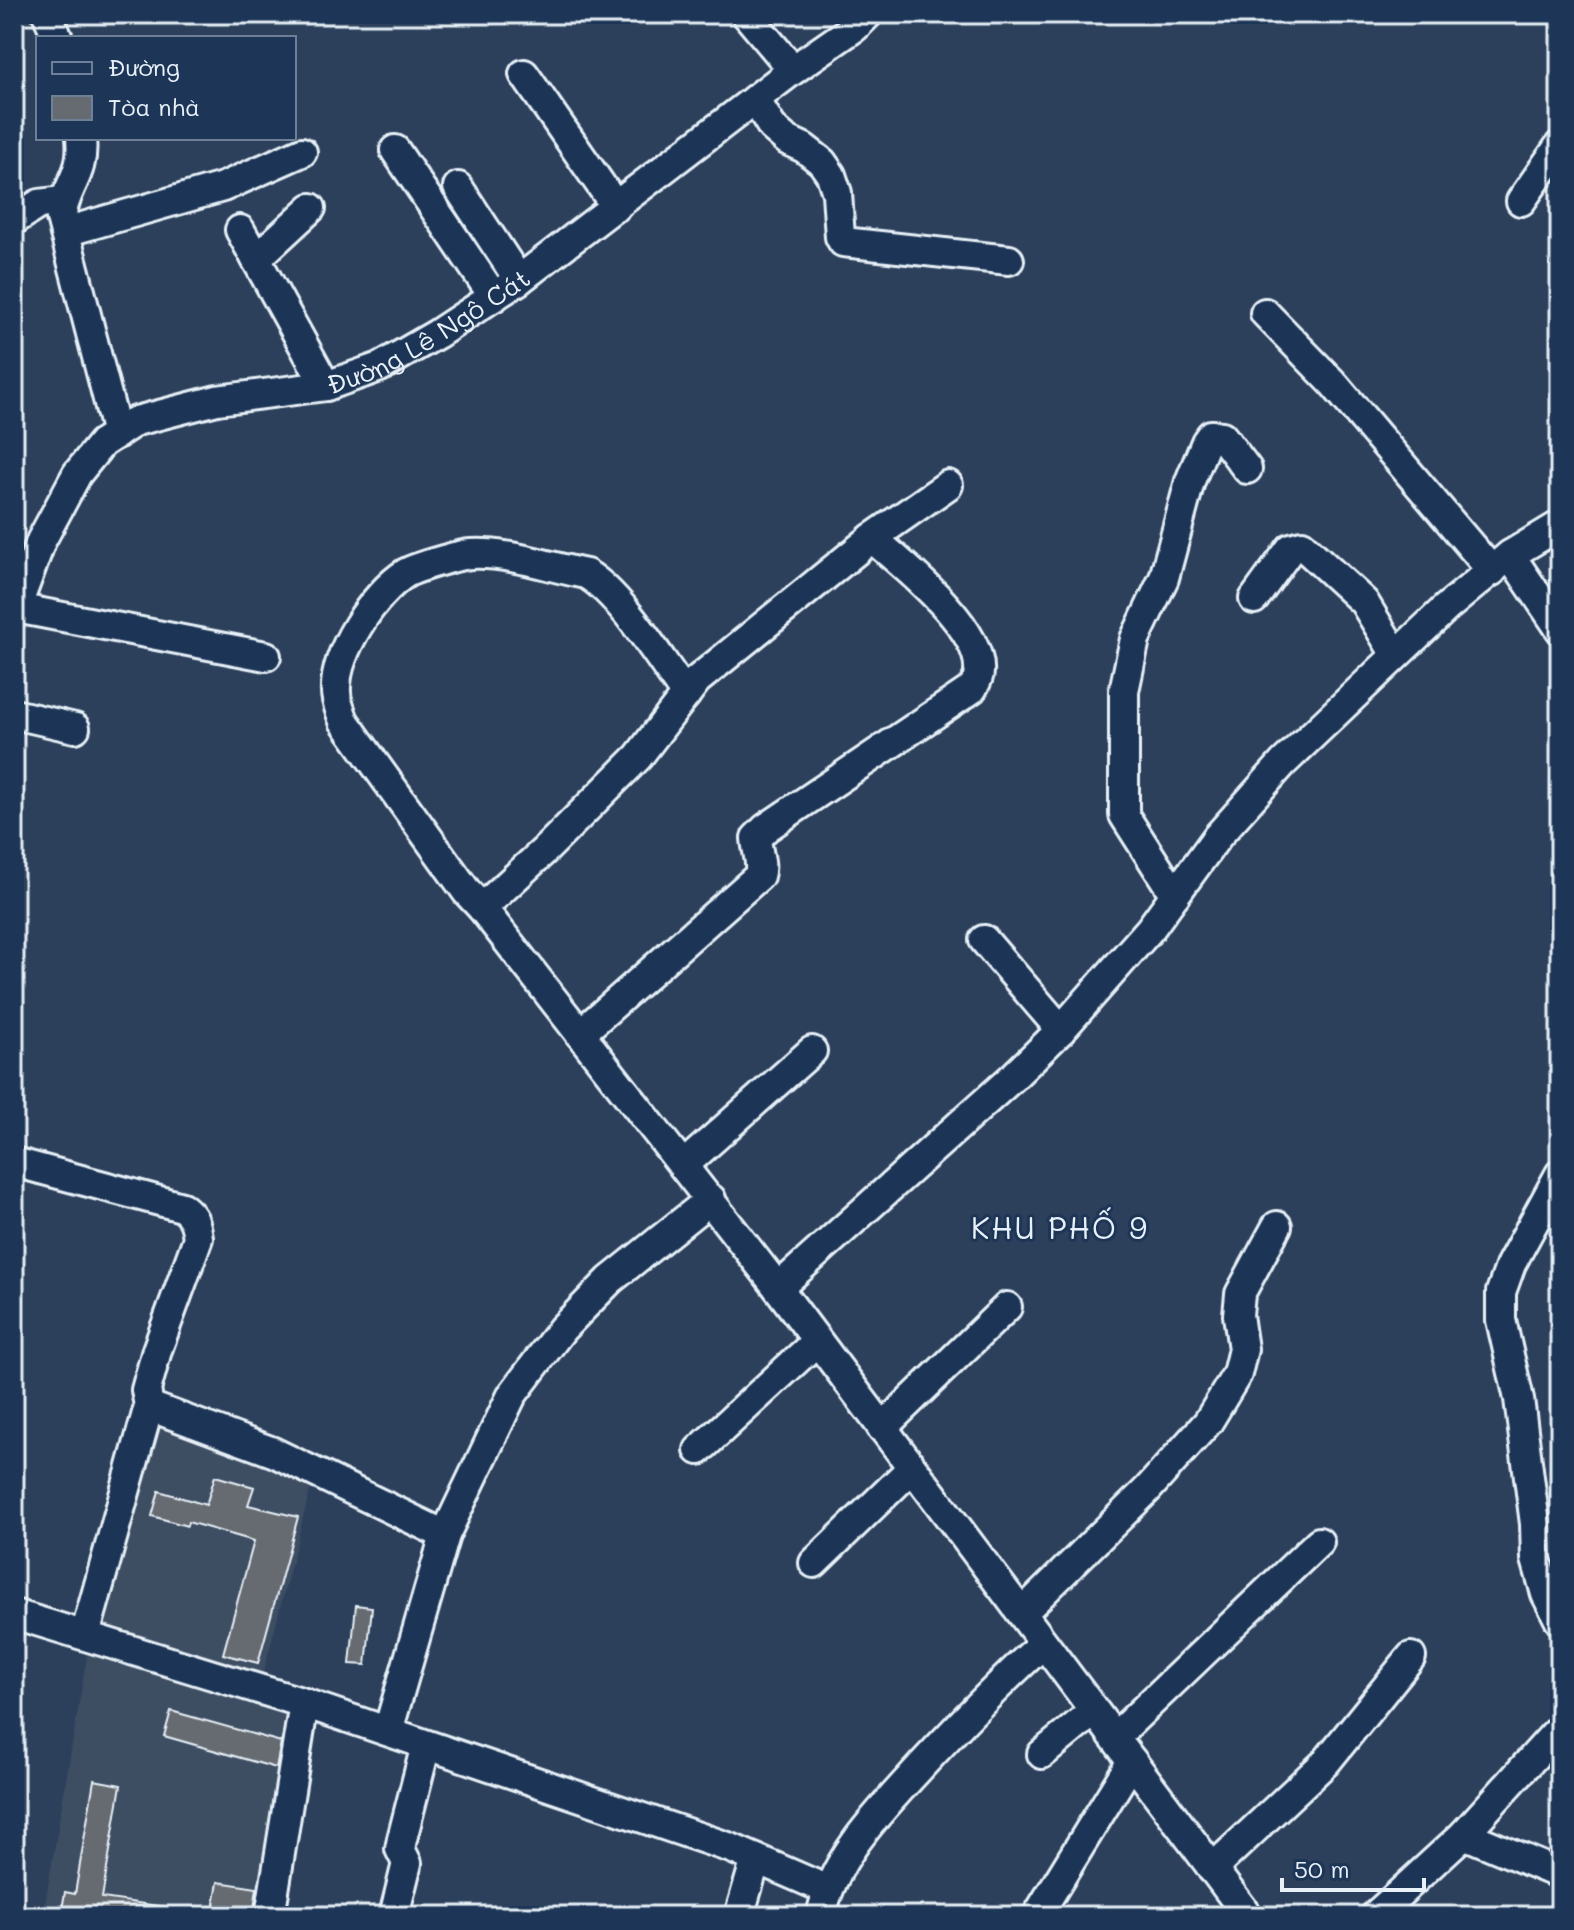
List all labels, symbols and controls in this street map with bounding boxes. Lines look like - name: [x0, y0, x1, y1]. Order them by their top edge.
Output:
- legend: [36, 36, 296, 140]
- text: Đường: [108, 51, 180, 82]
- text: Tòa nhà: [108, 91, 200, 122]
- street label: Đường Lê Ngô Cát: [322, 261, 537, 401]
- district label: KHU PHỐ 9: [971, 1207, 1149, 1247]
- scale bar: [1282, 1842, 1424, 1892]
- text: 50 m: [1294, 1853, 1350, 1884]

